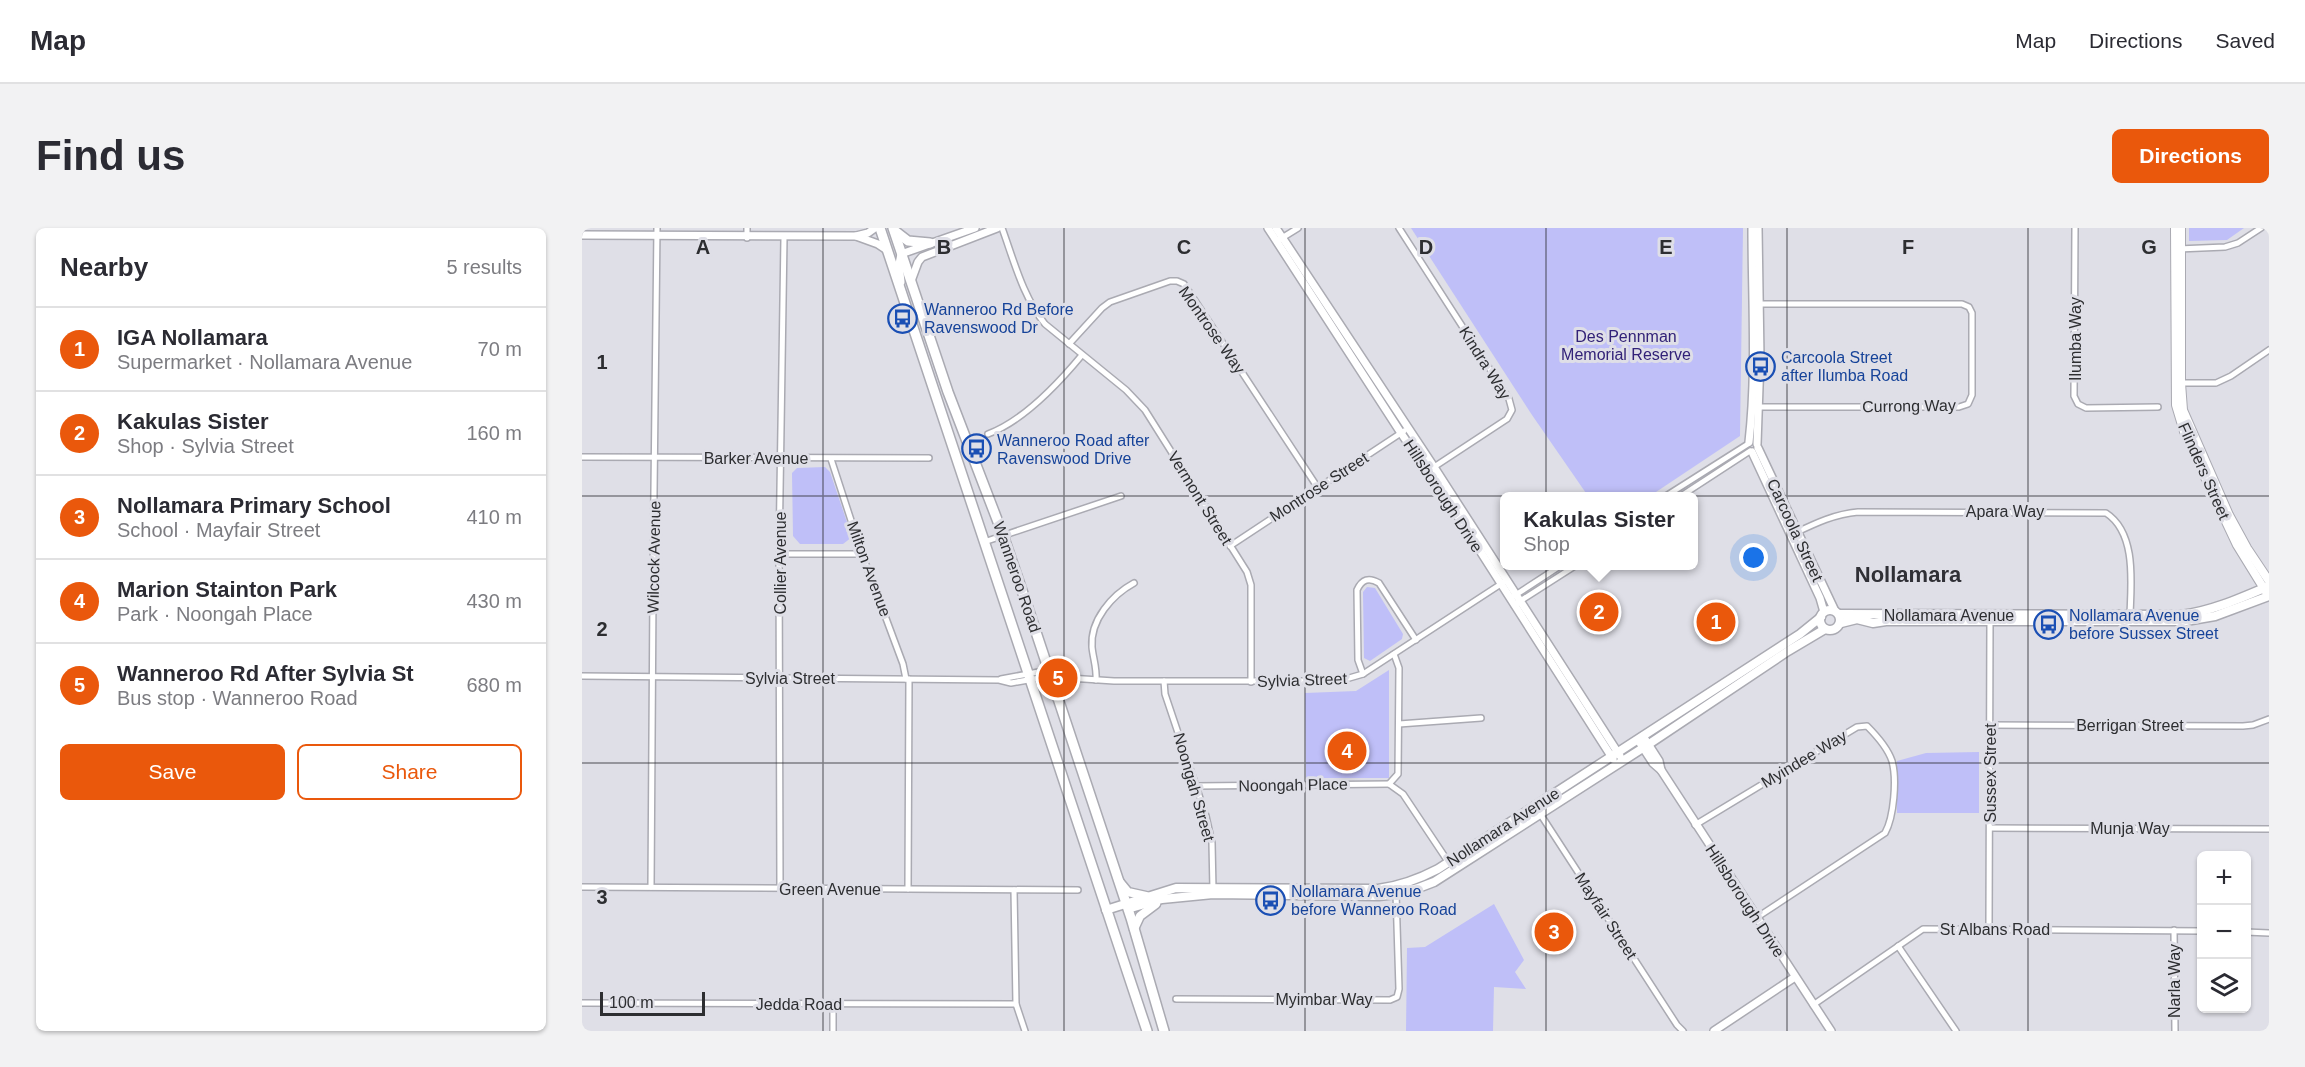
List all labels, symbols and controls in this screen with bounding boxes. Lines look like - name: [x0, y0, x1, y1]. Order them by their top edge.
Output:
- text: Map: [30, 25, 86, 56]
- text: Map: [2015, 29, 2056, 52]
- text: Directions: [2089, 29, 2182, 52]
- text: Saved: [2215, 29, 2275, 52]
- button: Directions: [2112, 129, 2269, 183]
- text: Find us: [36, 132, 185, 179]
- text: A: [696, 236, 710, 258]
- text: B: [937, 236, 951, 258]
- text: C: [1177, 236, 1191, 258]
- text: D: [1419, 236, 1433, 258]
- text: E: [1659, 236, 1673, 258]
- text: F: [1902, 236, 1914, 258]
- text: G: [2141, 236, 2157, 258]
- text: Nearby: [60, 252, 148, 282]
- text: 5 results: [446, 256, 522, 278]
- street label: Montrose Way: [1176, 283, 1248, 377]
- street label: Ilumba Way: [2067, 297, 2084, 381]
- place label: Wanneroo Rd Before Ravenswood Dr: [924, 301, 1074, 336]
- bus stop icon: Wanneroo Rd Before Ravenswood Dr: [887, 302, 919, 334]
- street label: Kindra Way: [1456, 324, 1514, 402]
- text: IGA Nollamara: [117, 325, 268, 350]
- park label: Des Pennman Memorial Reserve: [1561, 328, 1691, 363]
- text: 1: [74, 338, 85, 360]
- text: 70 m: [478, 338, 522, 360]
- place label: Carcoola Street after Ilumba Road: [1781, 349, 1908, 384]
- bus stop icon: Carcoola Street after Ilumba Road: [1744, 350, 1776, 382]
- text: Supermarket · Nollamara Avenue: [117, 351, 412, 373]
- text: 1: [596, 351, 608, 373]
- street label: Currong Way: [1862, 397, 1956, 415]
- text: Kakulas Sister: [117, 409, 269, 434]
- street label: Flinders Street: [2175, 420, 2233, 522]
- text: 2: [74, 422, 85, 444]
- text: 160 m: [466, 422, 522, 444]
- place label: Wanneroo Road after Ravenswood Drive: [997, 432, 1150, 467]
- bus stop icon: Wanneroo Road after Ravenswood Drive: [960, 433, 992, 465]
- text: Shop · Sylvia Street: [117, 435, 294, 457]
- street label: Hillsborough Drive: [1400, 437, 1486, 556]
- street label: Vermont Street: [1165, 448, 1236, 548]
- street label: Montrose Street: [1267, 449, 1372, 525]
- street label: Barker Avenue: [704, 450, 808, 467]
- street label: Carcoola Street: [1764, 476, 1826, 584]
- popup: [1500, 492, 1698, 570]
- text: Nollamara Primary School: [117, 493, 391, 518]
- street label: Wilcock Avenue: [645, 500, 663, 613]
- street label: Apara Way: [1966, 503, 2044, 520]
- text: 3: [74, 506, 85, 528]
- text: 410 m: [466, 506, 522, 528]
- text: Kakulas Sister: [1523, 507, 1675, 532]
- street label: Collier Avenue: [772, 511, 789, 614]
- text: School · Mayfair Street: [117, 519, 320, 541]
- street label: Milton Avenue: [844, 519, 894, 619]
- street label: Wanneroo Road: [990, 519, 1044, 635]
- text: Shop: [1523, 533, 1570, 555]
- your location: [1739, 543, 1768, 572]
- district label: Nollamara: [1855, 562, 1962, 587]
- text: Marion Stainton Park: [117, 577, 337, 602]
- text: 4: [74, 590, 85, 612]
- text: 430 m: [466, 590, 522, 612]
- pin: 2: [1580, 590, 1618, 634]
- pin: 1: [1696, 600, 1736, 644]
- text: Park · Noongah Place: [117, 603, 313, 625]
- street label: Nollamara Avenue: [1884, 607, 2014, 624]
- place label: Nollamara Avenue before Sussex Street: [2069, 607, 2219, 642]
- bus stop icon: Nollamara Avenue before Sussex Street: [2032, 608, 2064, 640]
- text: 2: [596, 618, 608, 640]
- pin: 5: [1038, 656, 1078, 700]
- text: Wanneroo Rd After Sylvia St: [117, 661, 414, 686]
- street label: Sylvia Street: [745, 670, 835, 687]
- street label: Sylvia Street: [1257, 670, 1348, 690]
- text: 5: [74, 674, 85, 696]
- text: 680 m: [466, 674, 522, 696]
- text: Bus stop · Wanneroo Road: [117, 687, 358, 709]
- street label: Berrigan Street: [2076, 717, 2184, 734]
- street label: Sussex Street: [1982, 723, 1999, 823]
- street label: Myindee Way: [1758, 727, 1850, 791]
- pin: 4: [1328, 728, 1366, 774]
- street label: Noongah Street: [1170, 731, 1218, 844]
- button: Save: [60, 744, 285, 800]
- button: Share: [297, 744, 522, 800]
- street label: Noongah Place: [1238, 776, 1348, 794]
- street label: Nollamara Avenue: [1444, 784, 1562, 870]
- street label: Munja Way: [2090, 820, 2170, 837]
- street label: Hillsborough Drive: [1702, 842, 1788, 961]
- map controls: [2197, 851, 2251, 1013]
- button: +: [2197, 851, 2251, 905]
- street label: Mayfair Street: [1572, 870, 1641, 963]
- street label: Green Avenue: [779, 881, 881, 898]
- place label: Nollamara Avenue before Wanneroo Road: [1291, 883, 1457, 918]
- bus stop icon: Nollamara Avenue before Wanneroo Road: [1254, 884, 1286, 916]
- text: 3: [596, 886, 608, 908]
- button: −: [2197, 905, 2251, 959]
- pin: 3: [1534, 910, 1574, 954]
- street label: St Albans Road: [1940, 921, 2050, 938]
- street label: Narla Way: [2166, 944, 2183, 1018]
- button: layers: [2197, 959, 2251, 1013]
- scale bar: [600, 989, 705, 1016]
- street label: Myimbar Way: [1275, 991, 1373, 1008]
- text: 100 m: [609, 994, 653, 1011]
- street label: Jedda Road: [756, 996, 842, 1013]

